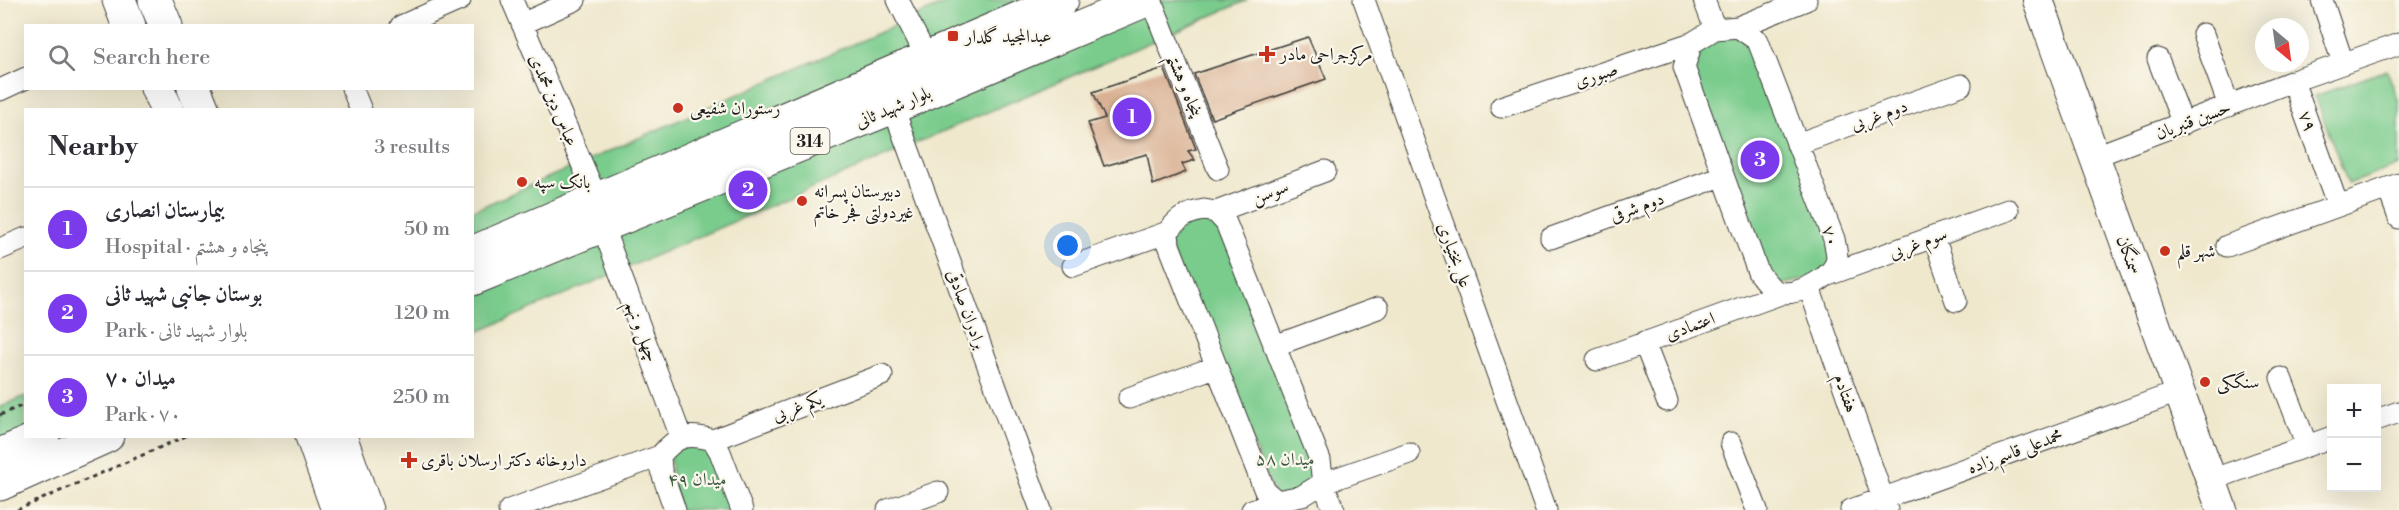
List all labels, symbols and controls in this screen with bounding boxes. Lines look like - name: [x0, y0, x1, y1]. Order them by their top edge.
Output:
- north arrow: [2255, 18, 2309, 72]
- search box: [24, 24, 474, 90]
- place label: عبدالمجید گلدار: [963, 25, 1051, 48]
- marker: عبدالمجید گلدار: [946, 29, 960, 43]
- icon: search: [45, 41, 78, 74]
- place label: مرکزجراحی مادر: [1278, 43, 1372, 67]
- text: Search here: [93, 44, 210, 71]
- marker: مرکزجراحی مادر: [1258, 45, 1276, 63]
- street label: عباس دین محمدی: [524, 50, 583, 150]
- street label: پنجاه و هشتم: [1156, 50, 1208, 123]
- street label: صبوری: [1572, 57, 1621, 94]
- street label: بلوار شهید ثانی: [852, 81, 935, 134]
- pin: 1: [1112, 94, 1152, 140]
- street label: دوم غربی: [1847, 95, 1912, 140]
- street label: حسین قنبریان: [2152, 96, 2234, 145]
- place label: رستوران شفیعی: [690, 97, 780, 121]
- marker: رستوران شفیعی: [671, 101, 685, 115]
- street label: ۷۹: [2293, 107, 2322, 135]
- road number: 314: [790, 128, 830, 154]
- text: Nearby: [48, 131, 138, 163]
- text: 3 results: [374, 135, 450, 160]
- pin: 3: [1740, 138, 1780, 182]
- pin: 2: [728, 168, 768, 213]
- place label: بانک سپه: [534, 171, 590, 194]
- marker: بانک سپه: [515, 175, 529, 189]
- street label: سوسن: [1248, 175, 1292, 210]
- place label: دبیرستان پسرانه غیردولتی فجر خاتم: [814, 180, 914, 228]
- street label: دوم شرقی: [1607, 187, 1669, 232]
- marker: دبیرستان پسرانه غیردولتی فجر خاتم: [795, 194, 809, 208]
- text: بیمارستان انصاری: [105, 197, 225, 224]
- text: 1: [63, 217, 72, 242]
- text: 50 m: [404, 217, 450, 242]
- street label: علی بختیاری: [1431, 219, 1477, 291]
- street label: سوم غربی: [1886, 222, 1952, 268]
- street label: ۷۰: [1817, 223, 1844, 249]
- your location: [1053, 231, 1082, 260]
- street label: سمنگان: [2111, 232, 2147, 278]
- text: Hospital · پنجاه و هشتم: [105, 235, 267, 260]
- place label: شهر قلم: [2177, 240, 2215, 269]
- marker: شهر قلم: [2158, 244, 2172, 258]
- street label: برادران صادقی: [941, 266, 992, 352]
- text: بوستان جانبی شهید ثانی: [105, 281, 262, 308]
- street label: چهل و نهم: [615, 297, 664, 367]
- text: 2: [61, 301, 74, 326]
- text: 120 m: [395, 301, 450, 326]
- street label: اعتمادی: [1662, 307, 1718, 346]
- text: Park · بلوار شهید ثانی: [105, 319, 247, 344]
- text: میدان ۷۰: [105, 365, 176, 392]
- place label: سنگکی: [2217, 370, 2259, 395]
- street label: هفتادم: [1824, 371, 1863, 417]
- marker: سنگکی: [2198, 375, 2212, 389]
- map controls: [2327, 384, 2381, 492]
- button: +: [2327, 384, 2381, 438]
- text: 3: [61, 385, 74, 410]
- text: 250 m: [393, 385, 450, 410]
- street label: یکم غربی: [769, 387, 829, 432]
- text: Park · ۷۰: [105, 403, 182, 428]
- street label: محمدعلی قاسم زاده: [1964, 424, 2068, 485]
- button: −: [2327, 438, 2381, 492]
- park label: میدان ۵۸: [1256, 448, 1314, 471]
- place label: داروخانه دکتر ارسلان باقری: [421, 449, 587, 472]
- marker: داروخانه دکتر ارسلان باقری: [402, 453, 416, 467]
- park label: میدان ۴۹: [668, 468, 726, 491]

